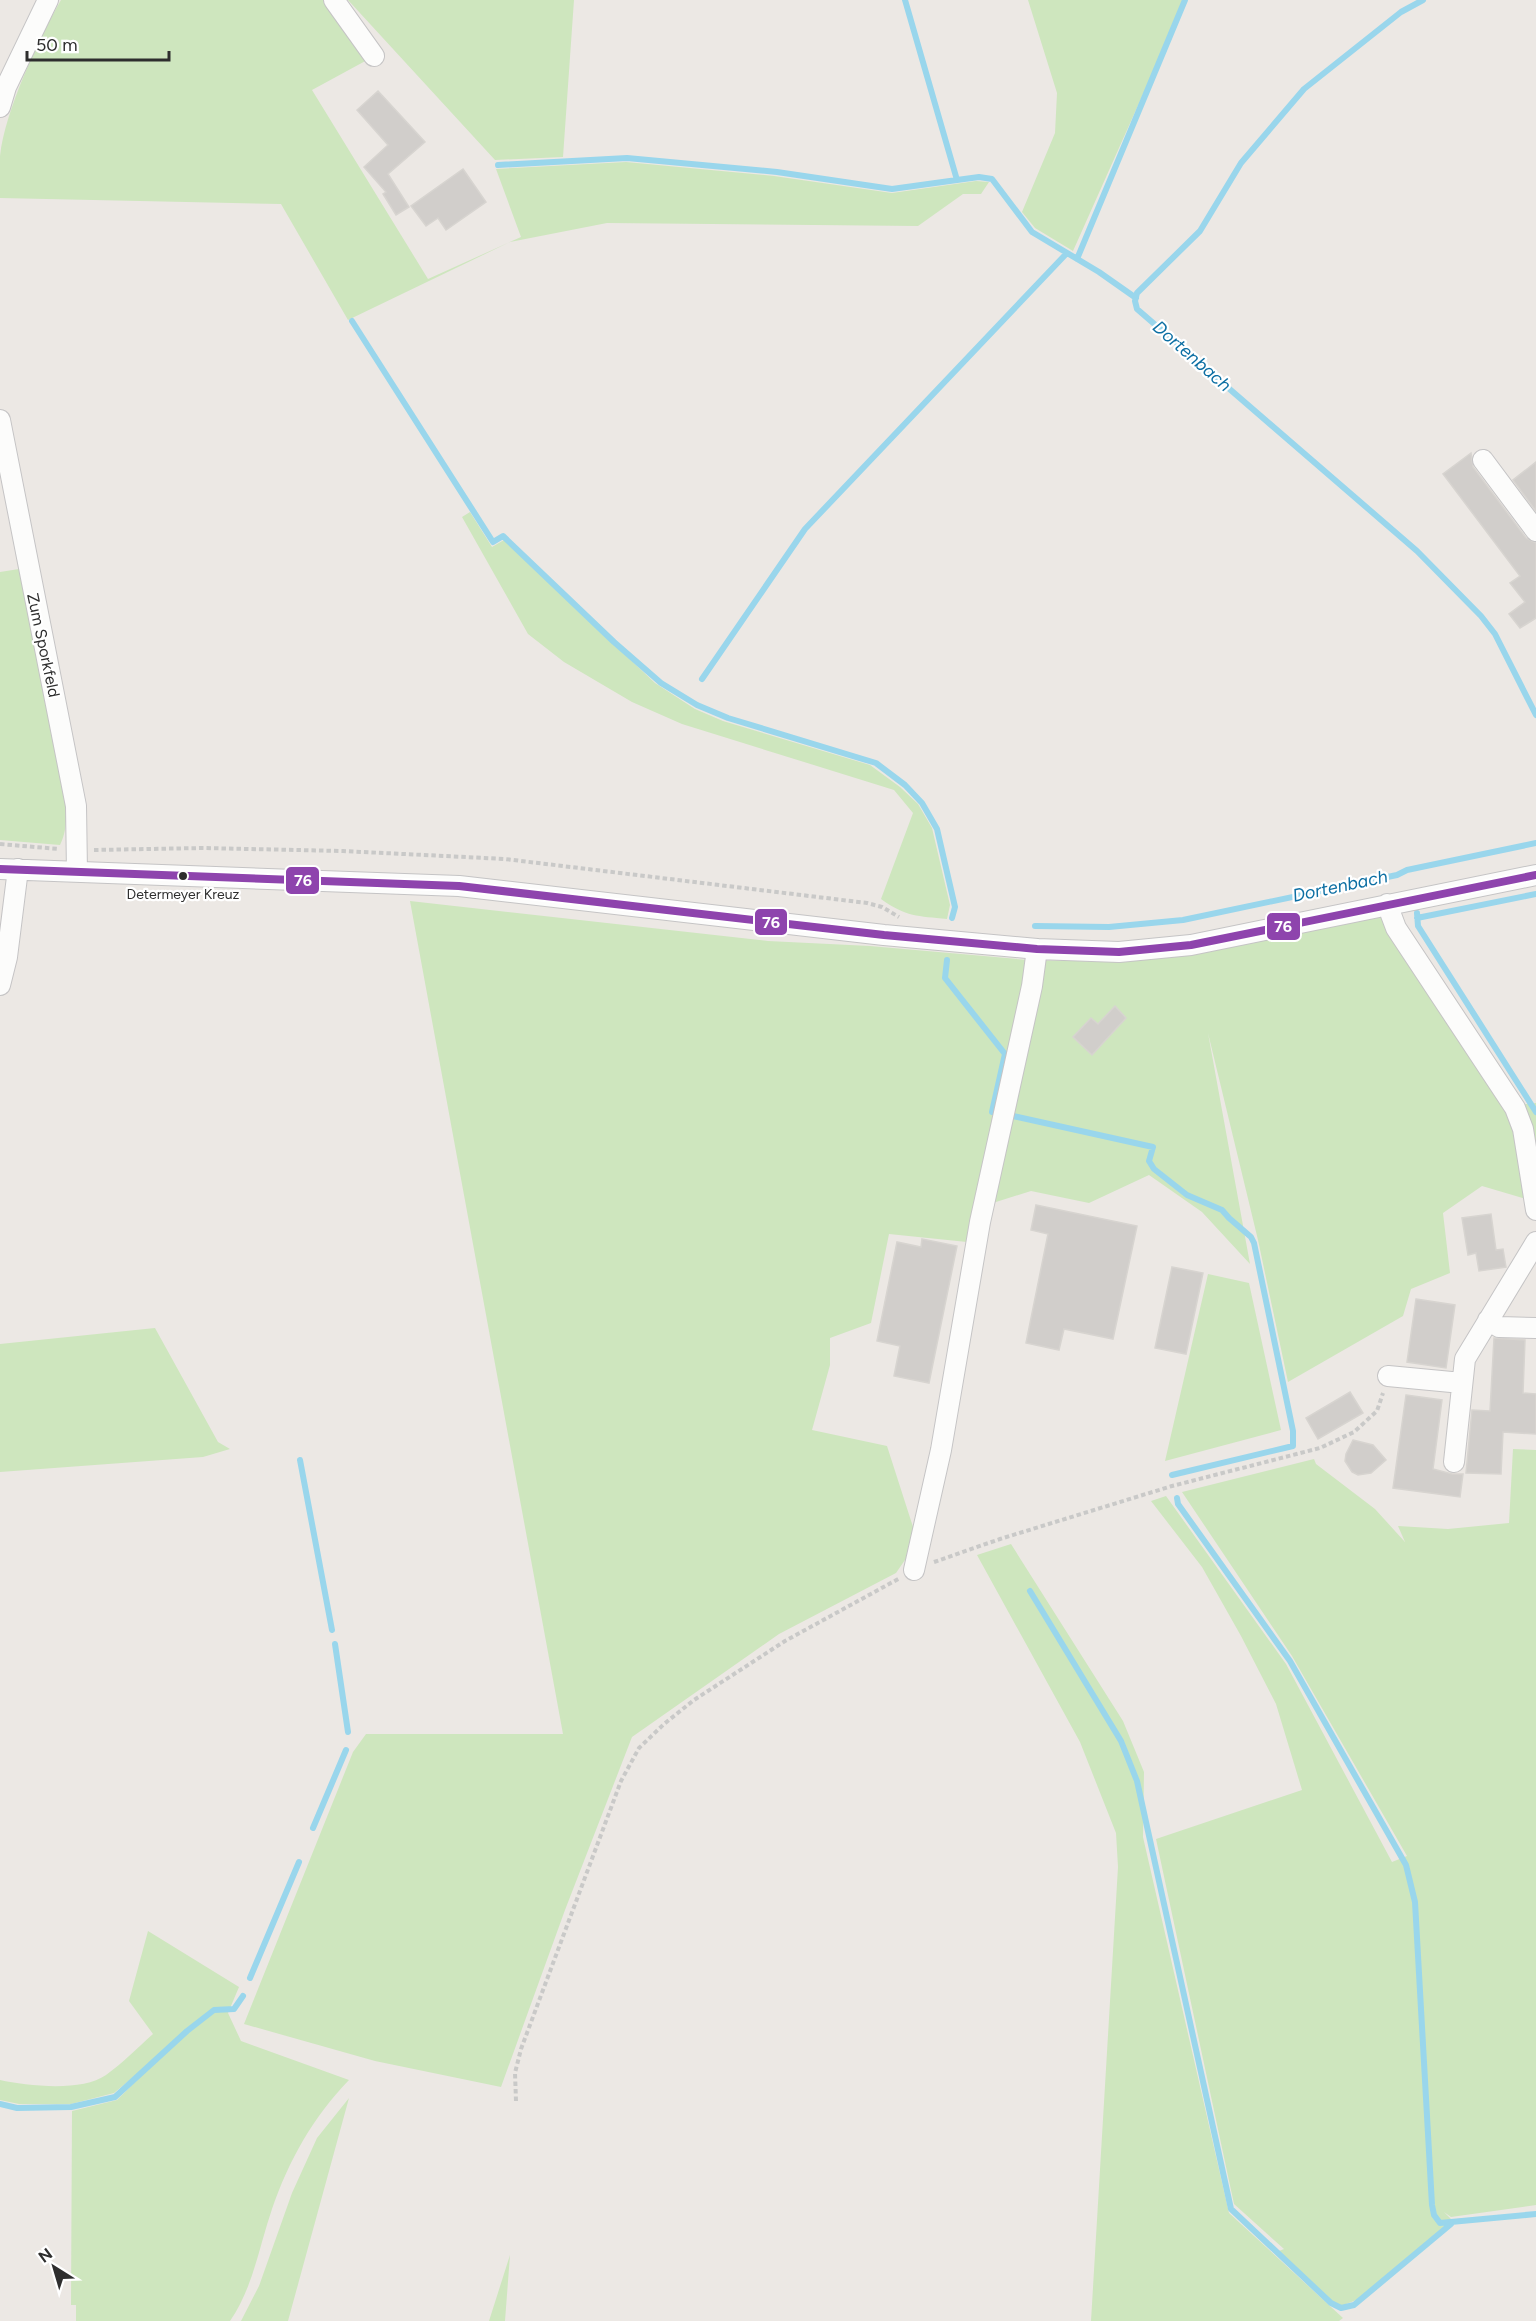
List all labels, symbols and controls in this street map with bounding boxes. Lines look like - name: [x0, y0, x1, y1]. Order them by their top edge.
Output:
- scale bar: [27, 24, 170, 62]
- text: 50 m: [36, 34, 78, 56]
- water label: Dortenbach: [1148, 316, 1236, 396]
- street label: Zum Sporkfeld: [23, 591, 64, 699]
- water label: Dortenbach: [1290, 865, 1390, 907]
- line badge: 76: [285, 866, 320, 895]
- marker: Determeyer Kreuz: [177, 870, 189, 882]
- text: 76: [294, 871, 312, 890]
- place label: Determeyer Kreuz: [127, 886, 240, 903]
- line badge: 76: [754, 908, 788, 936]
- line badge: 76: [1266, 912, 1301, 941]
- text: 76: [762, 913, 780, 932]
- text: 76: [1274, 917, 1292, 936]
- north arrow: [24, 2237, 84, 2297]
- text: N: [35, 2244, 56, 2267]

